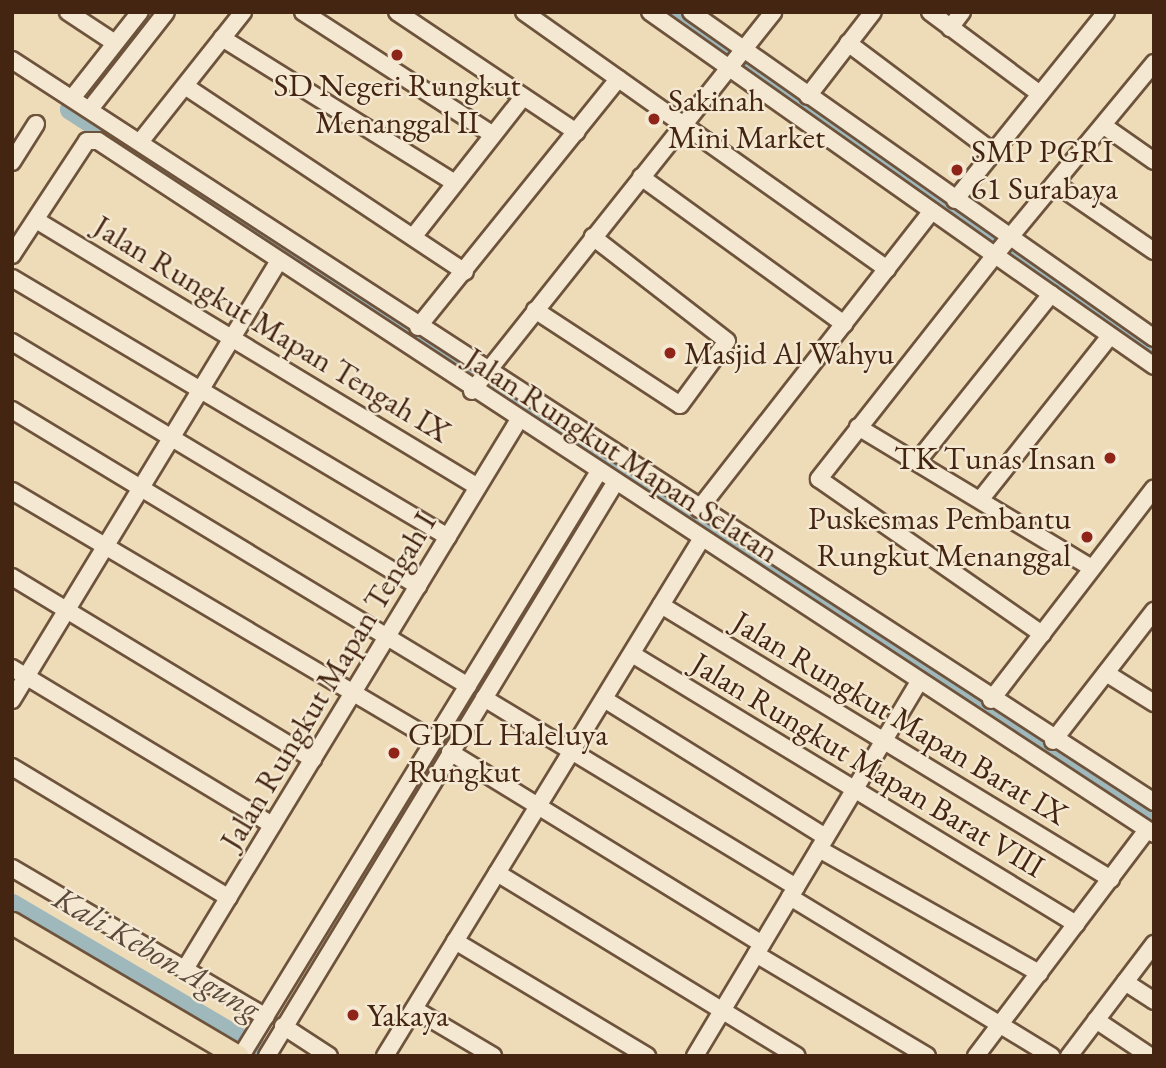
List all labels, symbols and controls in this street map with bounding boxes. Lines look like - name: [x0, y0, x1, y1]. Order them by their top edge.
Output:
- marker: SD Negeri Rungkut Menanggal II: [389, 47, 405, 63]
- place label: SD Negeri Rungkut Menanggal II: [274, 67, 520, 142]
- place label: Sakinah Mini Market: [668, 82, 825, 157]
- marker: Sakinah Mini Market: [646, 111, 662, 127]
- place label: SMP PGRI 61 Surabaya: [971, 133, 1118, 208]
- marker: SMP PGRI 61 Surabaya: [949, 162, 965, 178]
- street label: Jalan Rungkut Mapan Tengah IX: [87, 207, 457, 451]
- place label: Masjid Al Wahyu: [684, 334, 894, 372]
- street label: Jalan Rungkut Mapan Selatan: [458, 339, 786, 571]
- marker: Masjid Al Wahyu: [662, 345, 678, 361]
- place label: TK Tunas Insan: [894, 439, 1096, 477]
- marker: TK Tunas Insan: [1102, 450, 1118, 466]
- place label: Puskesmas Pembantu Rungkut Menanggal: [808, 500, 1071, 575]
- street label: Jalan Rungkut Mapan Tengah I: [212, 505, 444, 857]
- marker: Puskesmas Pembantu Rungkut Menanggal: [1077, 527, 1097, 547]
- street label: Jalan Rungkut Mapan Barat IX: [725, 603, 1075, 833]
- street label: Jalan Rungkut Mapan Barat VIII: [685, 644, 1051, 886]
- place label: GPDL Haleluya Rungkut: [408, 716, 608, 791]
- marker: GPDL Haleluya Rungkut: [386, 745, 402, 761]
- water label: Kali Kebon Agung: [47, 878, 267, 1028]
- place label: Yakaya: [367, 996, 449, 1034]
- marker: Yakaya: [345, 1007, 361, 1023]

